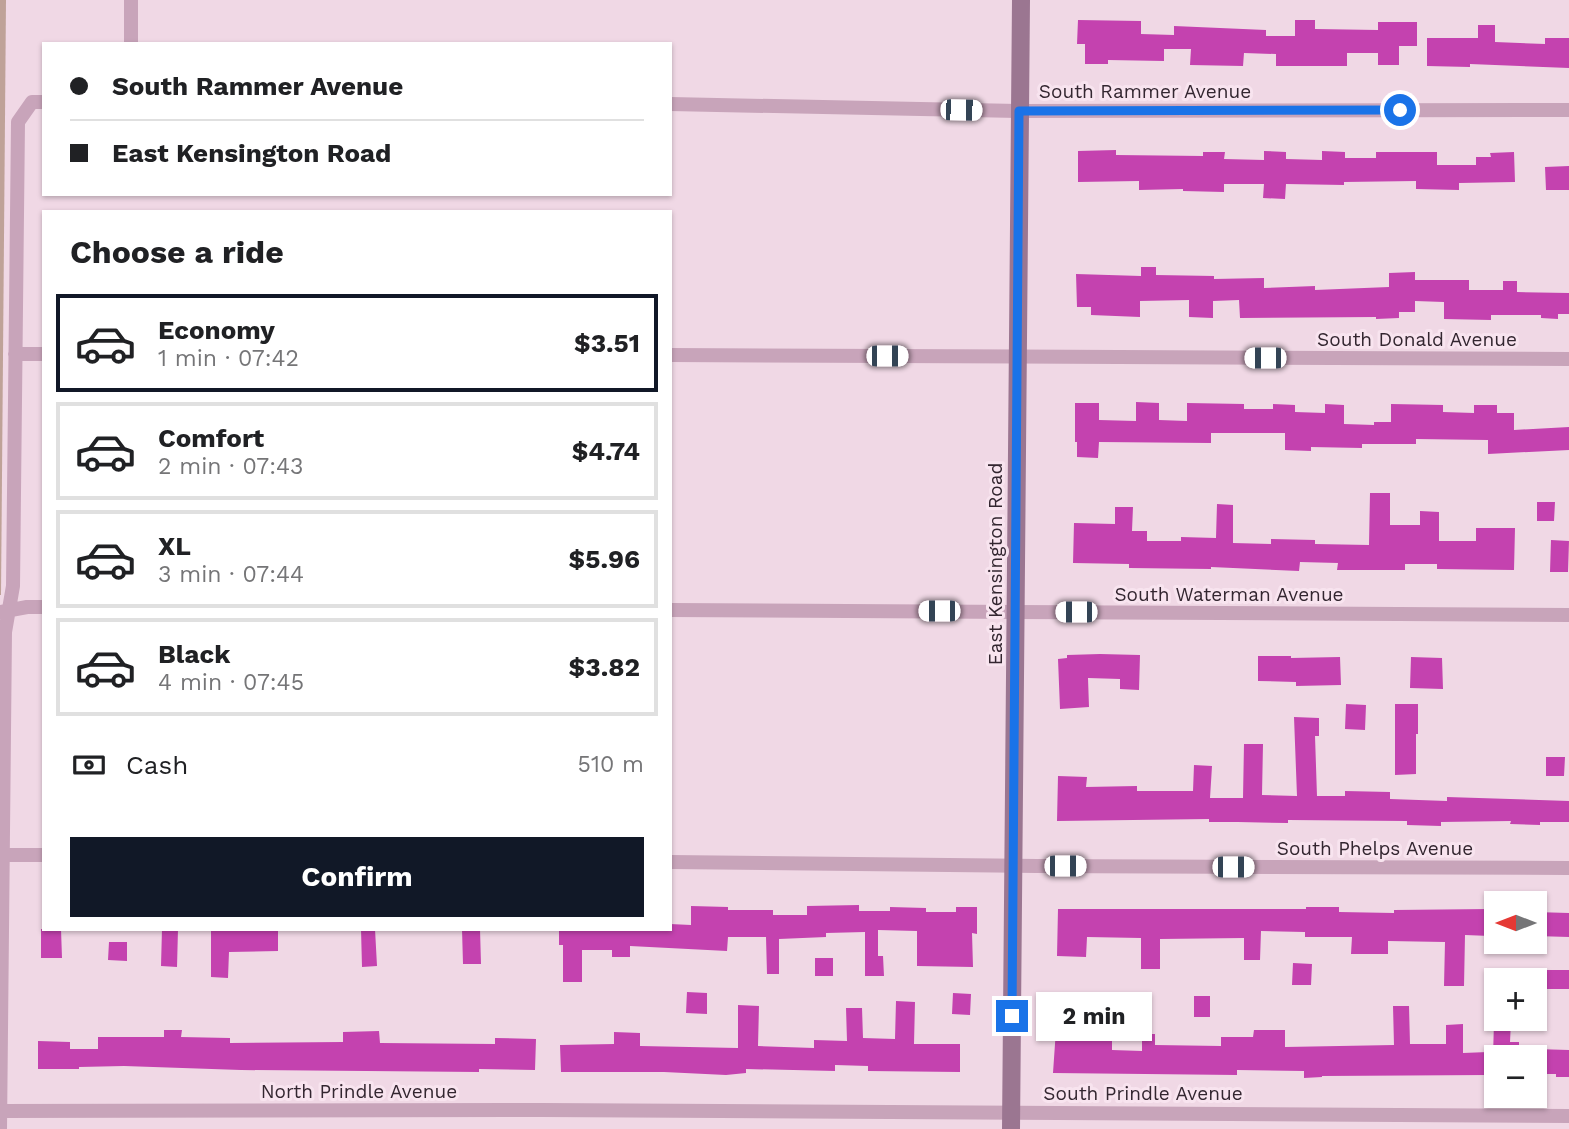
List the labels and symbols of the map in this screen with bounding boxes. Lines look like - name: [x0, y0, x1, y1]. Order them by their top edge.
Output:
- street label: South Rammer Avenue: [1039, 80, 1251, 103]
- route start: [1384, 94, 1416, 126]
- car: [940, 99, 983, 121]
- street label: South Donald Avenue: [1317, 328, 1517, 351]
- car: [867, 346, 909, 367]
- car: [1245, 348, 1287, 369]
- street label: East Kensington Road: [984, 463, 1007, 665]
- street label: South Waterman Avenue: [1114, 583, 1344, 606]
- car: [919, 601, 961, 622]
- car: [1056, 602, 1098, 623]
- street label: South Phelps Avenue: [1277, 837, 1473, 860]
- car: [1045, 856, 1087, 877]
- car: [1213, 857, 1255, 878]
- north arrow: [1484, 891, 1547, 954]
- callout: 2 min: [1036, 992, 1152, 1040]
- route end: [996, 1000, 1028, 1032]
- street label: North Prindle Avenue: [261, 1080, 457, 1103]
- street label: South Prindle Avenue: [1043, 1082, 1243, 1105]

